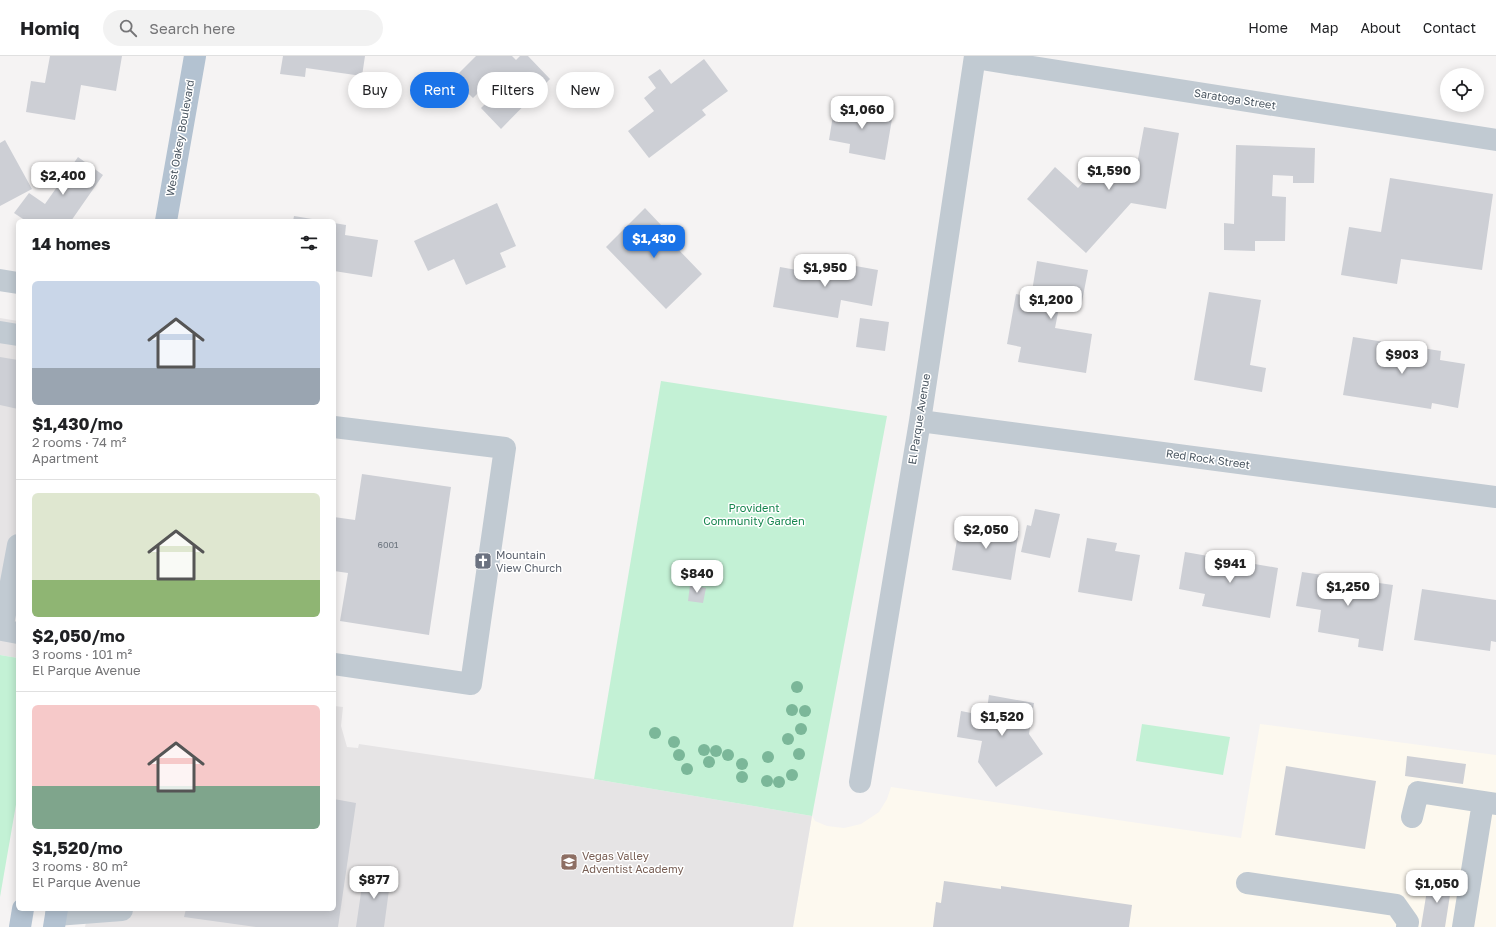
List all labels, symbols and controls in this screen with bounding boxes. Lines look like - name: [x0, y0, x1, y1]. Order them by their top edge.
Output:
- search box: [103, 10, 383, 46]
- text: Homiq: [20, 16, 79, 39]
- icon: search: [117, 17, 139, 39]
- text: Search here: [149, 19, 235, 37]
- text: Home: [1248, 19, 1288, 36]
- text: Map: [1310, 19, 1338, 36]
- text: About: [1360, 19, 1401, 36]
- text: Contact: [1423, 19, 1476, 36]
- map controls: [1440, 68, 1484, 112]
- button: locate: [1440, 68, 1484, 112]
- chip: Buy: [348, 72, 402, 108]
- chip: Rent: [410, 72, 469, 108]
- chip: Filters: [477, 72, 548, 108]
- chip: New: [556, 72, 614, 108]
- street label: West Oakey Boulevard: [163, 79, 196, 197]
- street label: Saratoga Street: [1193, 86, 1277, 111]
- pin: $1,060: [829, 96, 895, 130]
- text: $1,060: [840, 101, 884, 117]
- pin: $1,590: [1076, 157, 1142, 191]
- pin: $2,400: [30, 162, 96, 196]
- text: $1,590: [1087, 162, 1131, 178]
- text: $2,400: [40, 167, 86, 183]
- pin: $1,430: [621, 225, 687, 259]
- text: $1,430: [632, 230, 676, 246]
- icon: filters: [298, 232, 320, 254]
- text: 14 homes: [32, 233, 111, 254]
- pin: $1,950: [792, 254, 858, 288]
- text: $1,950: [803, 259, 847, 275]
- pin: $1,200: [1018, 286, 1084, 320]
- text: $1,200: [1029, 291, 1073, 307]
- icon: home: [140, 307, 212, 379]
- pin: $903: [1378, 341, 1426, 375]
- text: $903: [1385, 346, 1419, 362]
- street label: El Parque Avenue: [905, 373, 932, 465]
- text: $1,430/mo: [32, 413, 123, 434]
- text: 2 rooms · 74 m²: [32, 434, 126, 450]
- street label: Red Rock Street: [1165, 446, 1251, 471]
- text: Apartment: [32, 450, 99, 466]
- park label: Provident Community Garden: [703, 501, 805, 527]
- pin: $2,050: [953, 516, 1019, 550]
- icon: home: [140, 519, 212, 591]
- text: $2,050: [963, 521, 1009, 537]
- house number: 6001: [378, 539, 399, 550]
- place label: Mountain View Church: [496, 548, 562, 574]
- pin: $941: [1206, 550, 1254, 584]
- church icon: Mountain View Church: [473, 551, 493, 571]
- text: $941: [1214, 555, 1246, 571]
- pin: $840: [673, 560, 721, 594]
- text: $840: [680, 565, 714, 581]
- pin: $1,250: [1315, 573, 1381, 607]
- text: $1,250: [1326, 578, 1370, 594]
- text: $2,050/mo: [32, 625, 125, 646]
- text: 3 rooms · 101 m²: [32, 646, 132, 662]
- text: El Parque Avenue: [32, 662, 141, 678]
- pin: $1,520: [969, 703, 1035, 737]
- text: $1,520: [980, 708, 1024, 724]
- icon: home: [140, 731, 212, 803]
- text: $1,520/mo: [32, 837, 123, 858]
- place label: Vegas Valley Adventist Academy: [582, 849, 684, 875]
- school or university icon: Vegas Valley Adventist Academy: [559, 852, 579, 872]
- text: 3 rooms · 80 m²: [32, 858, 128, 874]
- pin: $877: [350, 866, 398, 900]
- pin: $1,050: [1404, 870, 1470, 904]
- text: $877: [358, 871, 390, 887]
- text: El Parque Avenue: [32, 874, 141, 890]
- text: $1,050: [1415, 875, 1459, 891]

